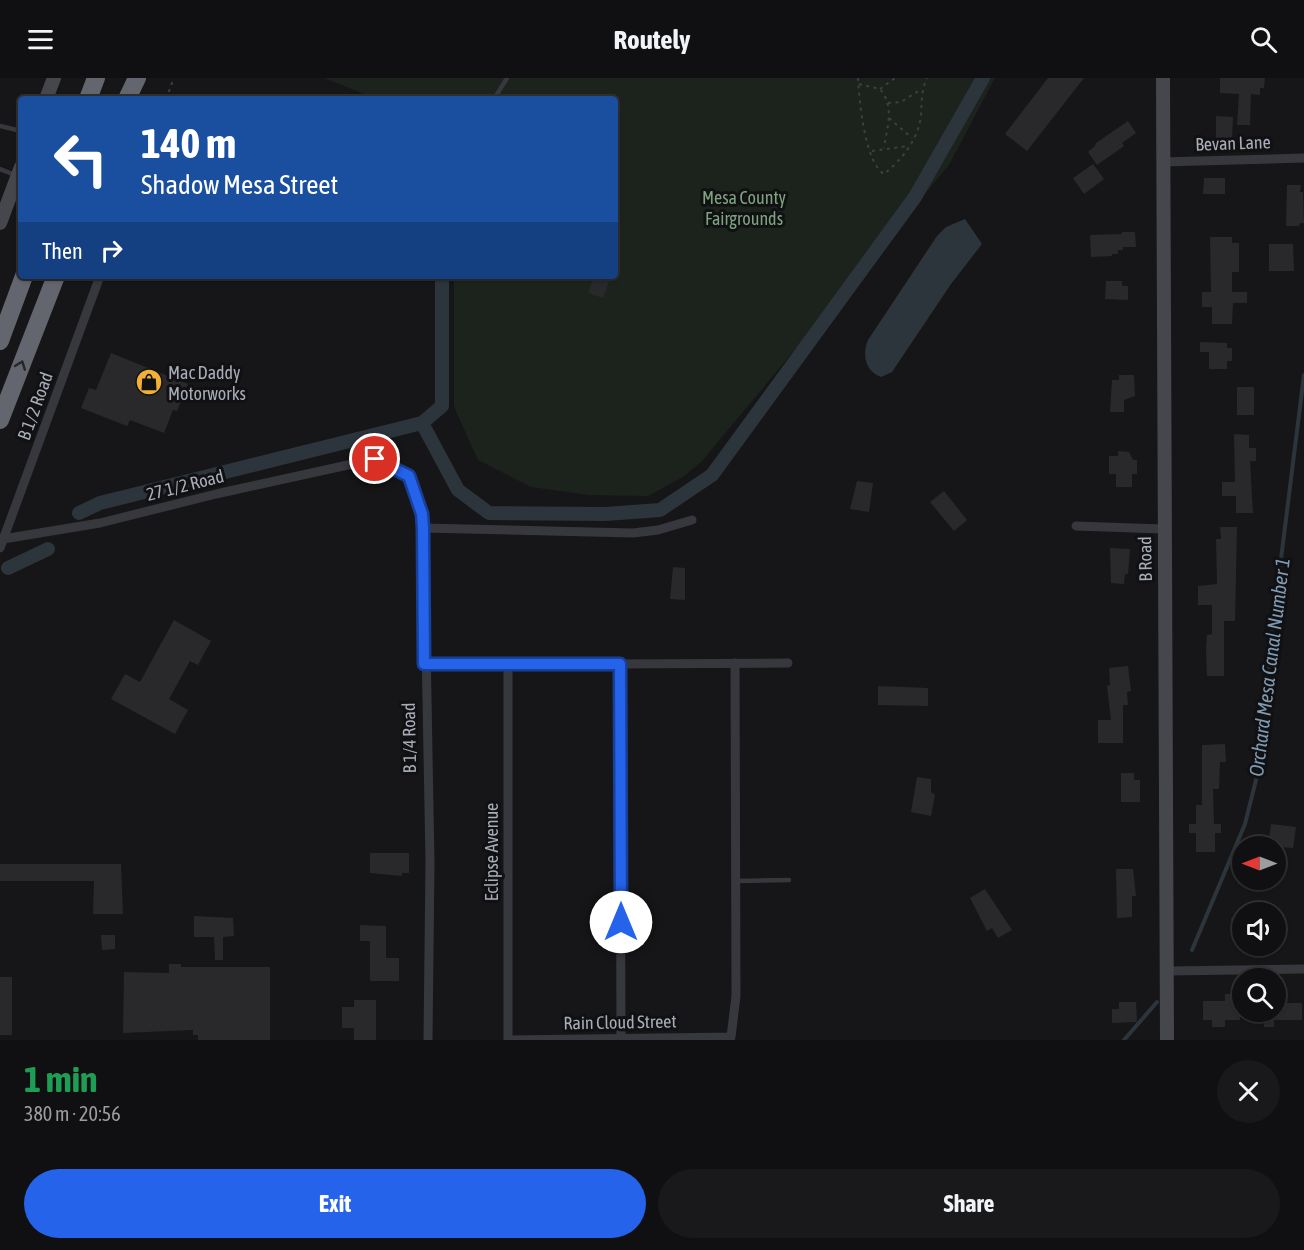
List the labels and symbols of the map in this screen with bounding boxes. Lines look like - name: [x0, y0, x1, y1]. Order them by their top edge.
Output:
- street label: Bevan Lane: [1195, 131, 1271, 155]
- park label: Mesa County Fairgrounds: [702, 187, 786, 229]
- one-way arrow: [14, 360, 26, 371]
- place label: Mac Daddy Motorworks: [168, 362, 246, 404]
- shop icon: Mac Daddy Motorworks: [134, 367, 164, 397]
- street label: B 1/2 Road: [13, 369, 57, 443]
- pin: [349, 433, 400, 484]
- street label: 27 1/2 Road: [144, 465, 226, 505]
- street label: B Road: [1134, 536, 1156, 582]
- water label: Orchard Mesa Canal Number 1: [1244, 556, 1294, 778]
- street label: B 1/4 Road: [398, 702, 420, 774]
- street label: Eclipse Avenue: [481, 803, 502, 901]
- north arrow: [1232, 836, 1286, 890]
- position arrow: [589, 890, 653, 954]
- street label: Rain Cloud Street: [563, 1011, 677, 1033]

